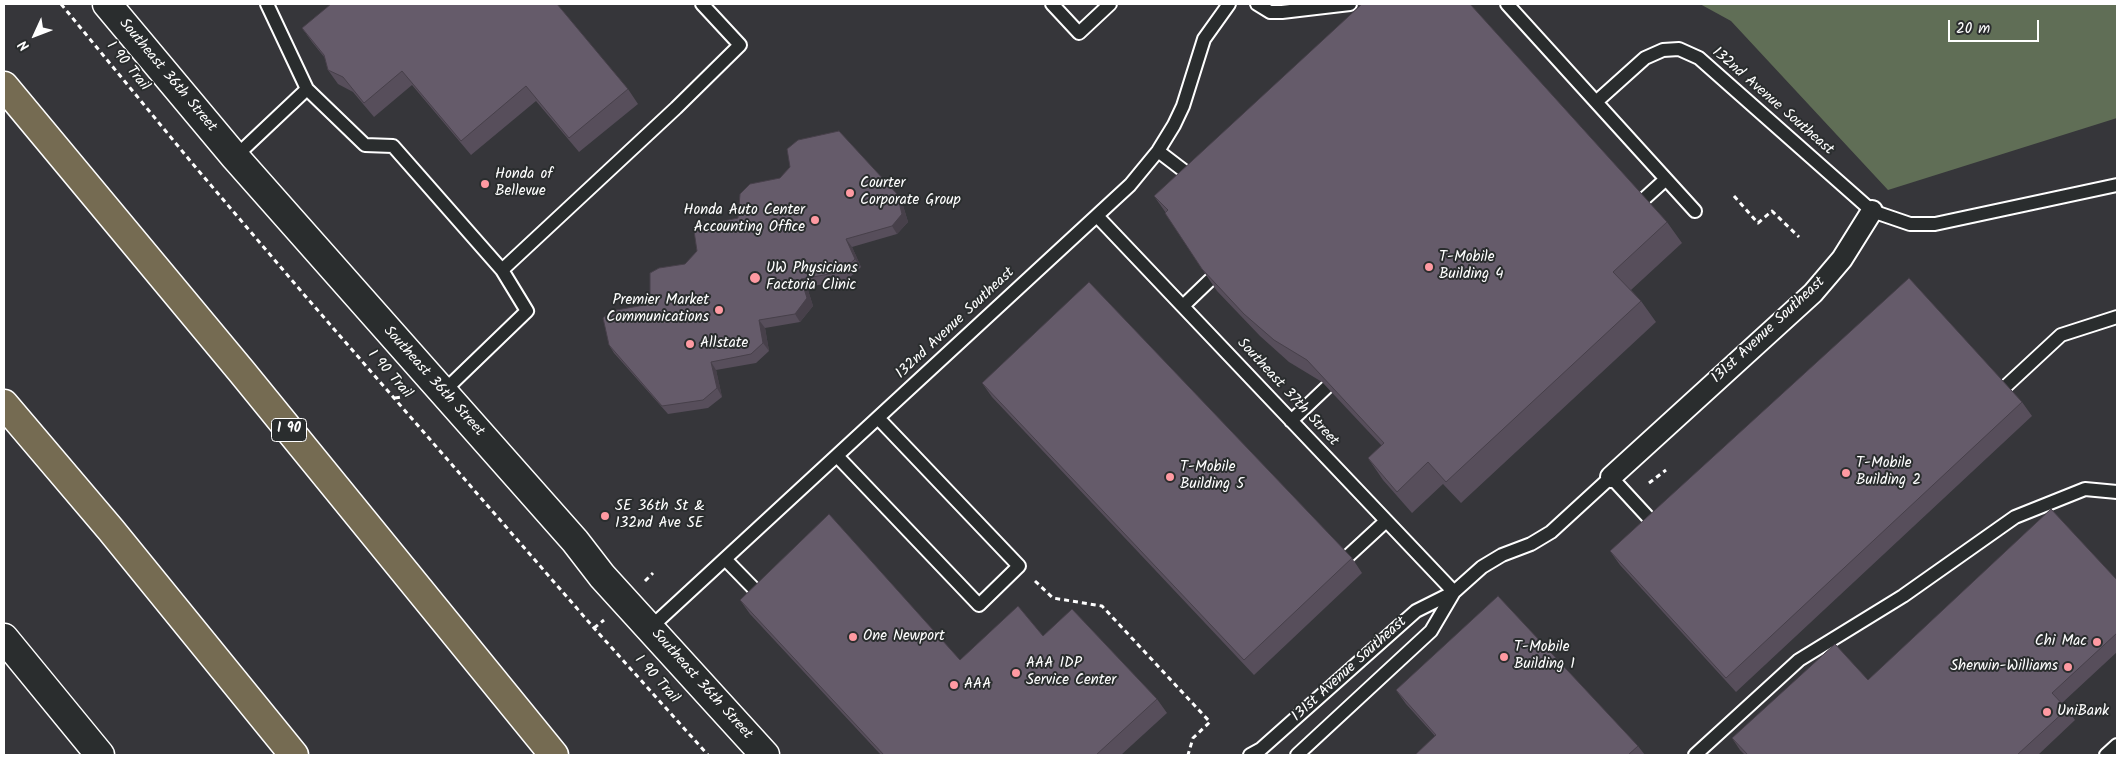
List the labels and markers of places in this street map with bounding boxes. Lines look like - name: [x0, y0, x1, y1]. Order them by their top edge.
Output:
- place label: Honda of Bellevue: [495, 166, 553, 201]
- place label: Courter Corporate Group: [860, 175, 961, 210]
- marker: Honda of Bellevue: [479, 178, 491, 190]
- marker: Courter Corporate Group: [844, 187, 856, 199]
- place label: Honda Auto Center Accounting Office: [683, 202, 805, 237]
- marker: Honda Auto Center Accounting Office: [809, 214, 821, 226]
- place label: T-Mobile Building 4: [1439, 249, 1503, 284]
- place label: UW Physicians Factoria Clinic: [766, 260, 858, 295]
- marker: T-Mobile Building 4: [1423, 261, 1435, 273]
- marker: UW Physicians Factoria Clinic: [748, 271, 762, 285]
- place label: Premier Market Communications: [606, 292, 709, 327]
- marker: Premier Market Communications: [713, 304, 725, 316]
- place label: Allstate: [700, 335, 748, 353]
- marker: Allstate: [684, 338, 696, 350]
- place label: T-Mobile Building 2: [1856, 455, 1921, 490]
- place label: T-Mobile Building 5: [1180, 459, 1244, 494]
- marker: T-Mobile Building 2: [1840, 467, 1852, 479]
- marker: T-Mobile Building 5: [1164, 471, 1176, 483]
- place label: SE 36th St & 132nd Ave SE: [615, 498, 705, 533]
- marker: SE 36th St & 132nd Ave SE: [599, 510, 611, 522]
- place label: One Newport: [863, 628, 945, 646]
- marker: One Newport: [847, 631, 859, 643]
- place label: Chi Mac: [2035, 633, 2087, 651]
- marker: Chi Mac: [2091, 636, 2103, 648]
- place label: T-Mobile Building 1: [1514, 639, 1575, 674]
- marker: T-Mobile Building 1: [1498, 651, 1510, 663]
- place label: AAA IDP Service Center: [1026, 655, 1116, 690]
- place label: Sherwin-Williams: [1950, 658, 2058, 676]
- marker: Sherwin-Williams: [2062, 661, 2074, 673]
- marker: AAA IDP Service Center: [1010, 667, 1022, 679]
- place label: AAA: [964, 676, 991, 694]
- marker: AAA: [948, 679, 960, 691]
- place label: UniBank: [2057, 703, 2109, 721]
- marker: UniBank: [2041, 706, 2053, 718]

